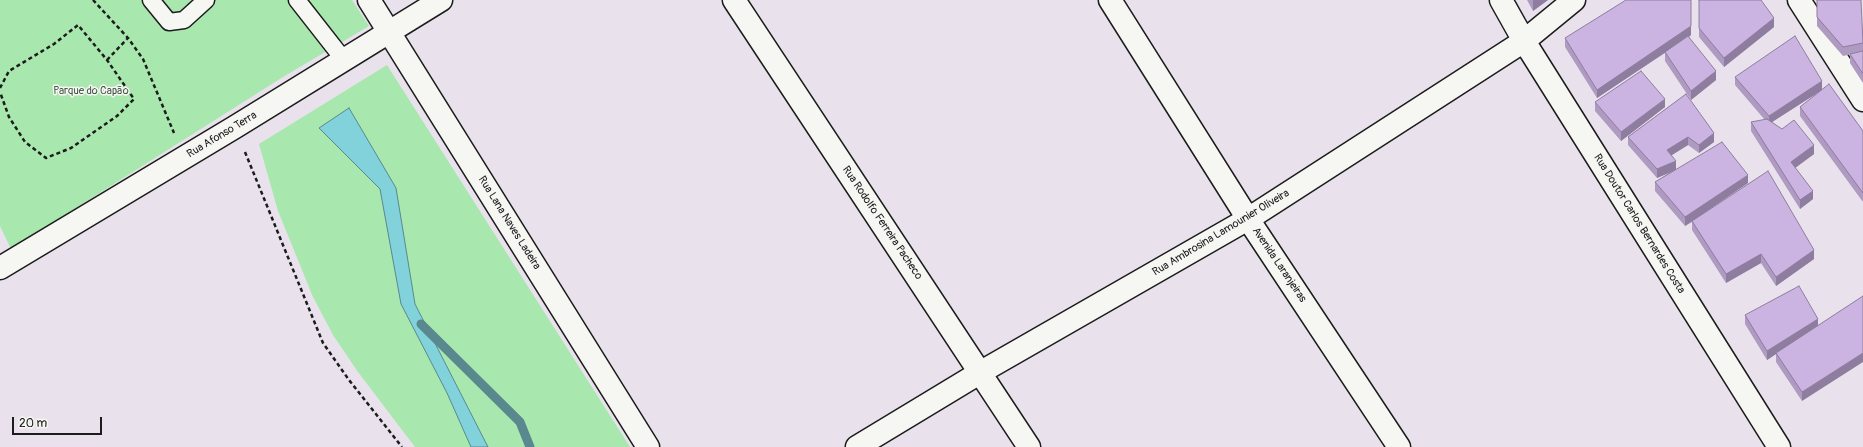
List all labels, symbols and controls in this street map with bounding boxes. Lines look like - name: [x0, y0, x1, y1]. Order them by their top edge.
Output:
- park label: Parque do Capão: [53, 84, 129, 98]
- street label: Rua Afonso Terra: [185, 109, 259, 161]
- street label: Rua Doutor Carlos Bernardes Costa: [1590, 152, 1688, 296]
- street label: Rua Rodolfo Ferreira Pacheco: [839, 164, 925, 282]
- street label: Rua Lana Naves Ladeira: [475, 174, 543, 272]
- street label: Rua Ambrosina Lamounier Oliveira: [1150, 187, 1292, 279]
- street label: Avenida Laranjeiras: [1249, 225, 1309, 305]
- scale bar: [14, 409, 104, 435]
- text: 20 m: [19, 416, 47, 431]

